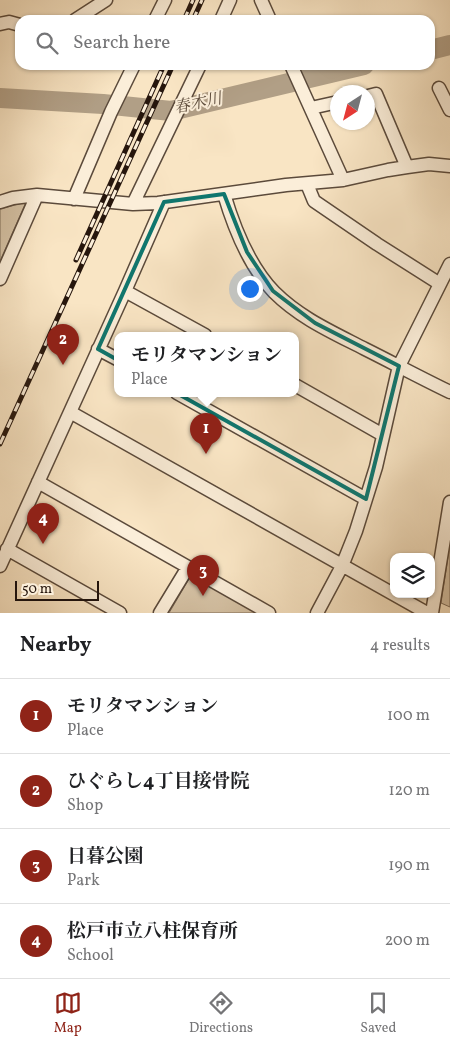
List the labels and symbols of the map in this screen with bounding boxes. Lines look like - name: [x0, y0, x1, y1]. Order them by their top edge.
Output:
- north arrow: [330, 85, 375, 130]
- water label: 春木川: [172, 88, 226, 120]
- your location: [237, 276, 263, 302]
- pin: 2: [47, 324, 79, 365]
- pin: 1: [190, 413, 222, 454]
- pin: 4: [27, 503, 59, 544]
- pin: 3: [187, 555, 219, 596]
- scale bar: [15, 578, 99, 601]

